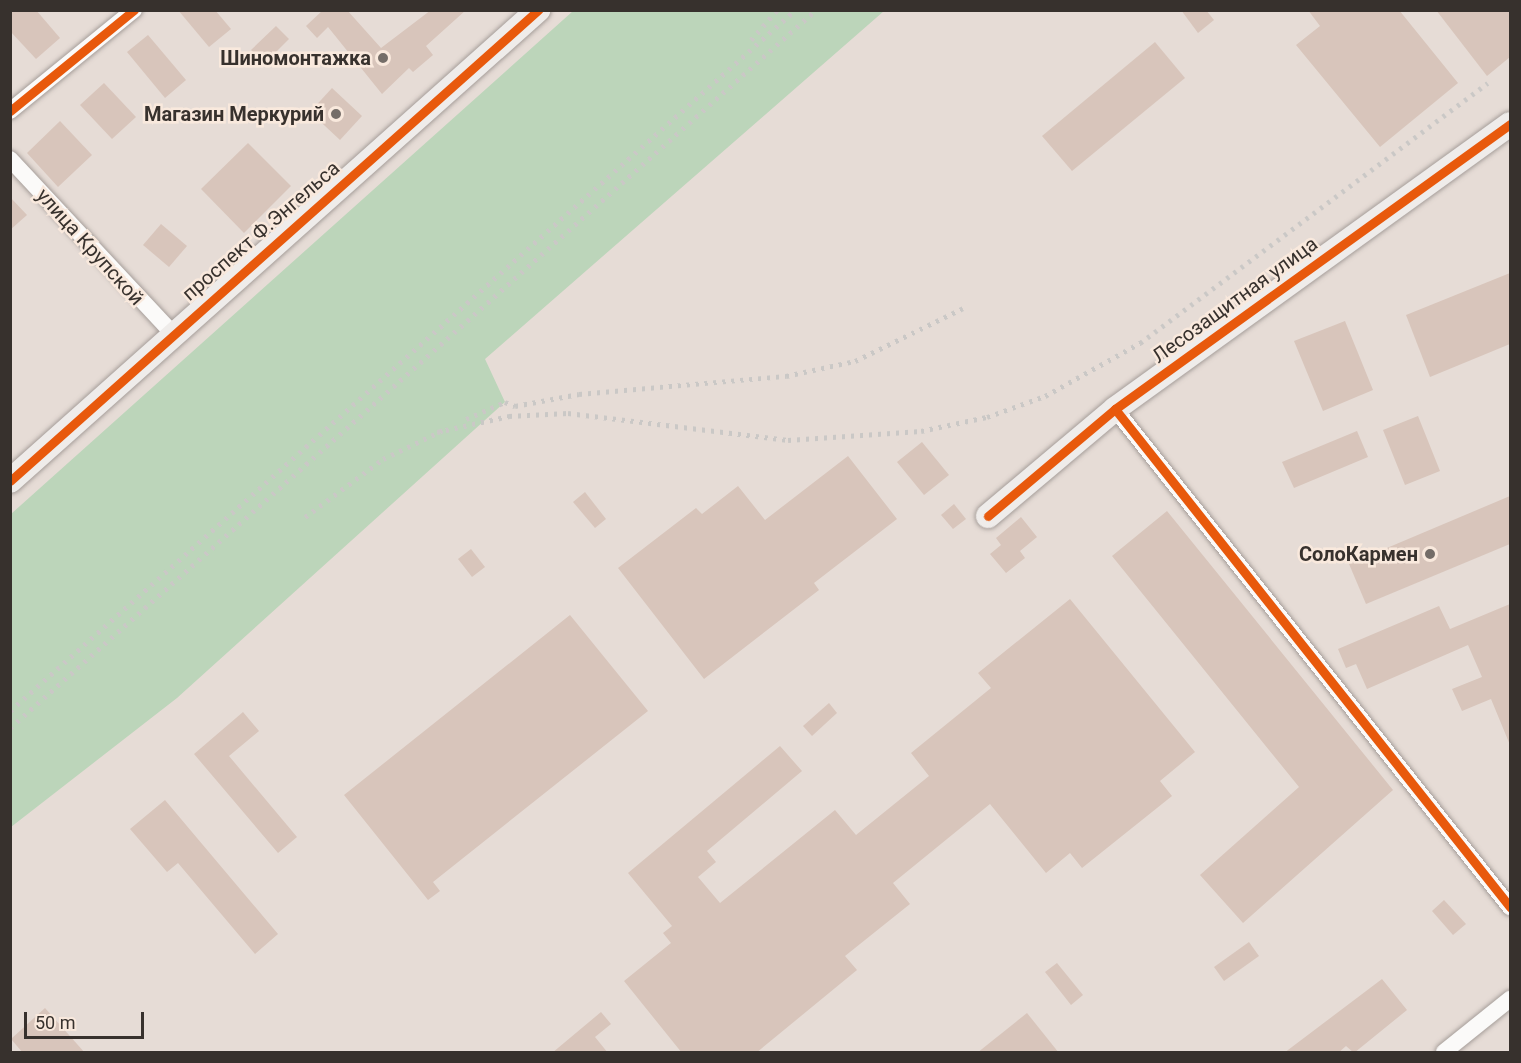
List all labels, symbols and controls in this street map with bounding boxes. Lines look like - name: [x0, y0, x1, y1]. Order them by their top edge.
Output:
- place label: Шиномонтажка: [220, 46, 371, 70]
- marker: Шиномонтажка: [376, 51, 390, 65]
- place label: Магазин Меркурий: [144, 102, 324, 126]
- marker: Магазин Меркурий: [329, 107, 343, 121]
- street label: проспект Ф.Энгельса: [177, 156, 345, 306]
- street label: улица Крупской: [31, 184, 149, 310]
- street label: Лесозащитная улица: [1148, 232, 1322, 368]
- place label: СолоКармен: [1299, 542, 1418, 566]
- marker: СолоКармен: [1423, 547, 1437, 561]
- scale bar: [27, 1000, 147, 1038]
- text: 50 m: [35, 1012, 75, 1033]

